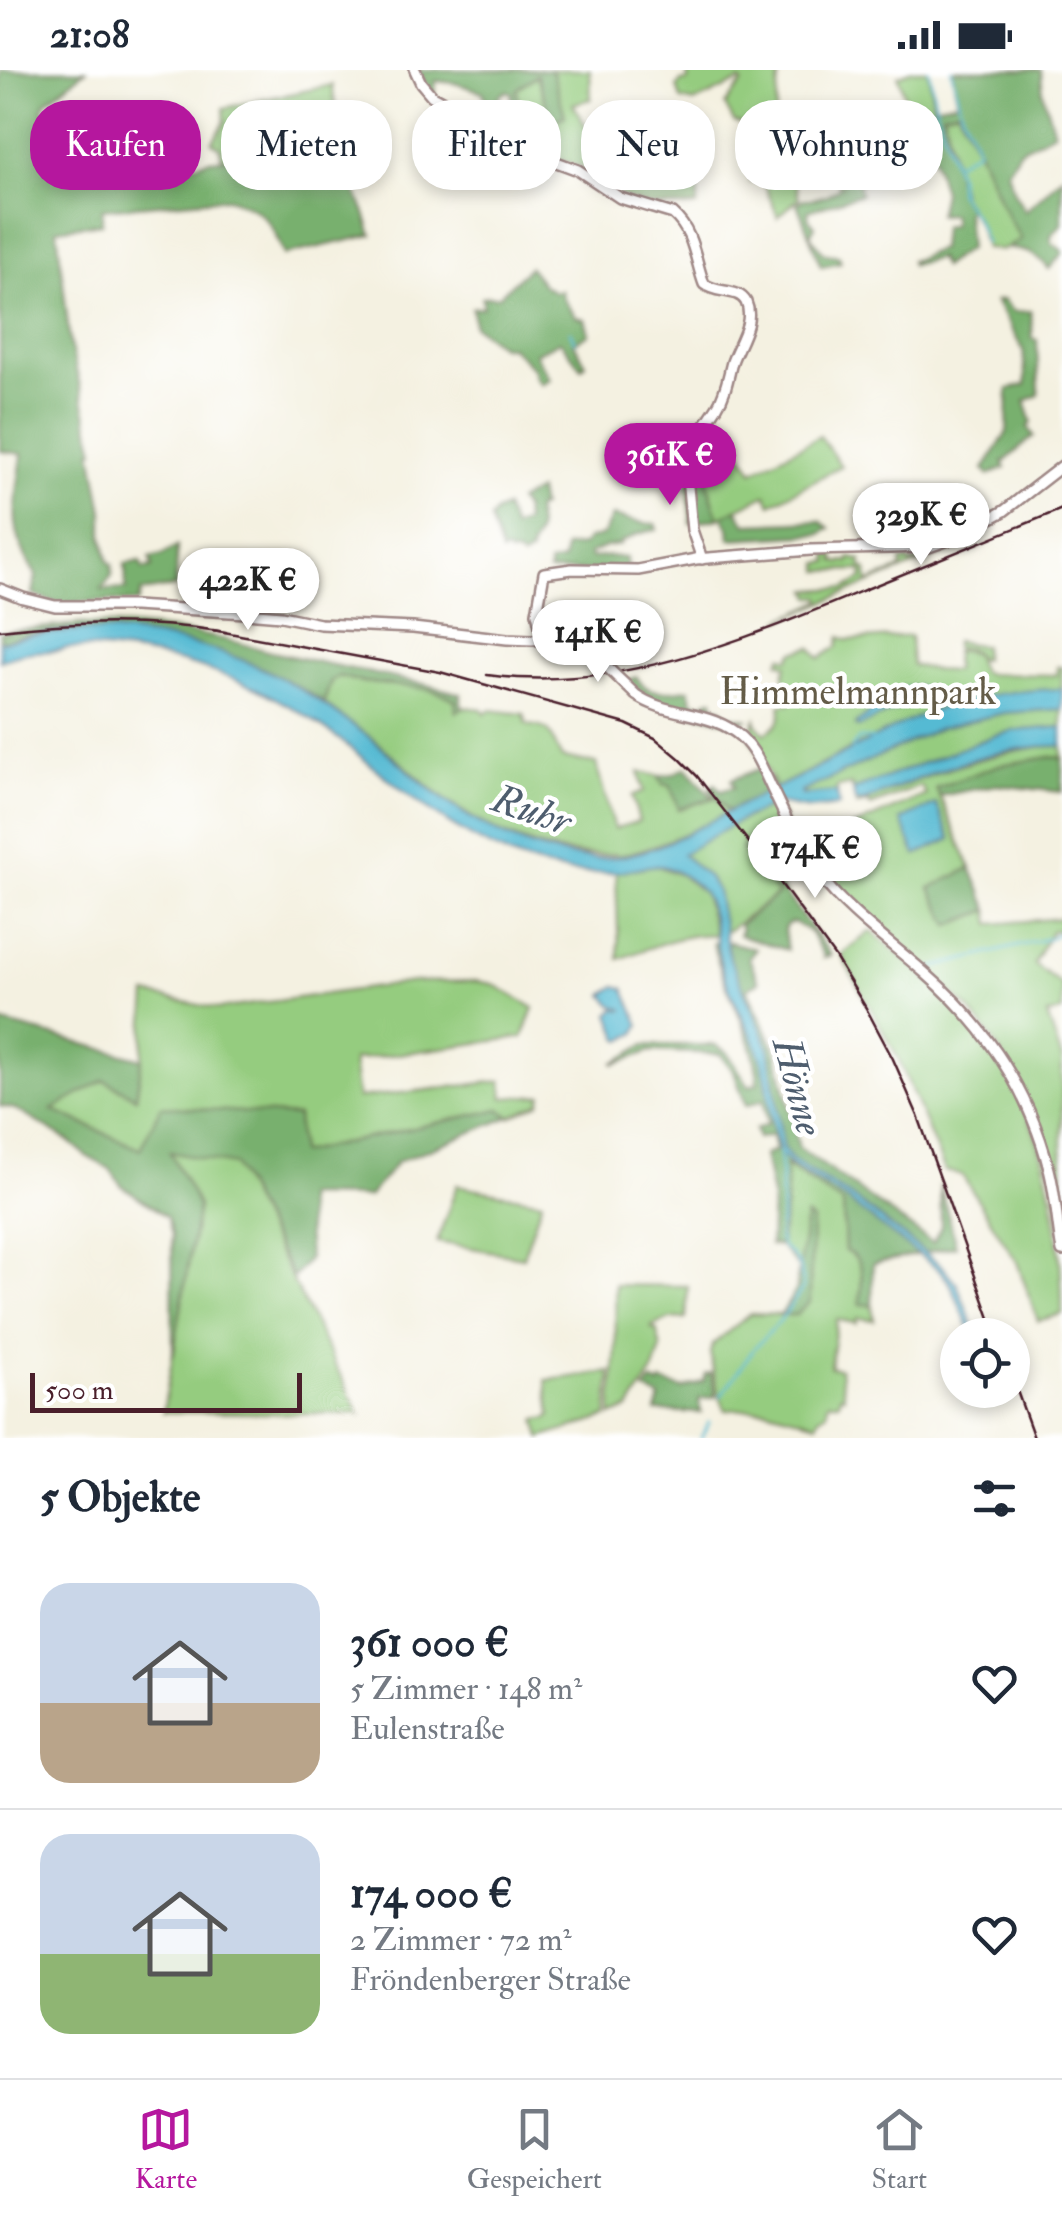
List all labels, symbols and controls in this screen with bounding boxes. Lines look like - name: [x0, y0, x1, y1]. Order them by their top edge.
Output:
- text: 21:08: [50, 11, 130, 59]
- chip: Kaufen: [30, 100, 201, 190]
- chip: Mieten: [221, 100, 392, 190]
- chip: Filter: [412, 100, 561, 190]
- chip: Neu: [581, 100, 715, 190]
- chip: Wohnung: [735, 100, 943, 190]
- pin: 361K €: [589, 423, 751, 508]
- text: 361K €: [626, 435, 714, 475]
- pin: 329K €: [840, 483, 1002, 568]
- text: 329K €: [875, 495, 967, 535]
- pin: 422K €: [167, 548, 329, 633]
- text: 422K €: [199, 560, 297, 600]
- pin: 141K €: [517, 600, 679, 685]
- text: 141K €: [554, 612, 642, 652]
- park label: Himmelmannpark: [720, 668, 996, 716]
- water label: Ruhr: [484, 773, 580, 848]
- pin: 174K €: [734, 816, 896, 901]
- text: 174K €: [770, 828, 860, 868]
- water label: Hönne: [760, 1030, 835, 1142]
- map controls: [940, 1318, 1030, 1408]
- button: locate: [940, 1318, 1030, 1408]
- scale bar: [30, 1368, 302, 1412]
- text: 500 m: [45, 1373, 113, 1408]
- icon: filters: [967, 1471, 1022, 1526]
- text: 5 Objekte: [40, 1472, 200, 1524]
- text: 361 000 €: [350, 1617, 509, 1669]
- icon: home: [120, 1623, 240, 1743]
- icon: heart: [967, 1656, 1022, 1711]
- text: 5 Zimmer · 148 m²: [350, 1669, 582, 1709]
- text: Eulenstraße: [350, 1709, 505, 1749]
- text: 174 000 €: [350, 1868, 513, 1920]
- icon: home: [120, 1874, 240, 1994]
- icon: heart: [967, 1907, 1022, 1962]
- text: 2 Zimmer · 72 m²: [350, 1920, 572, 1960]
- text: Fröndenberger Straße: [350, 1960, 631, 2000]
- tab: Karte: [135, 2102, 197, 2197]
- tab: Gespeichert: [467, 2102, 602, 2197]
- tab: Start: [872, 2102, 927, 2197]

